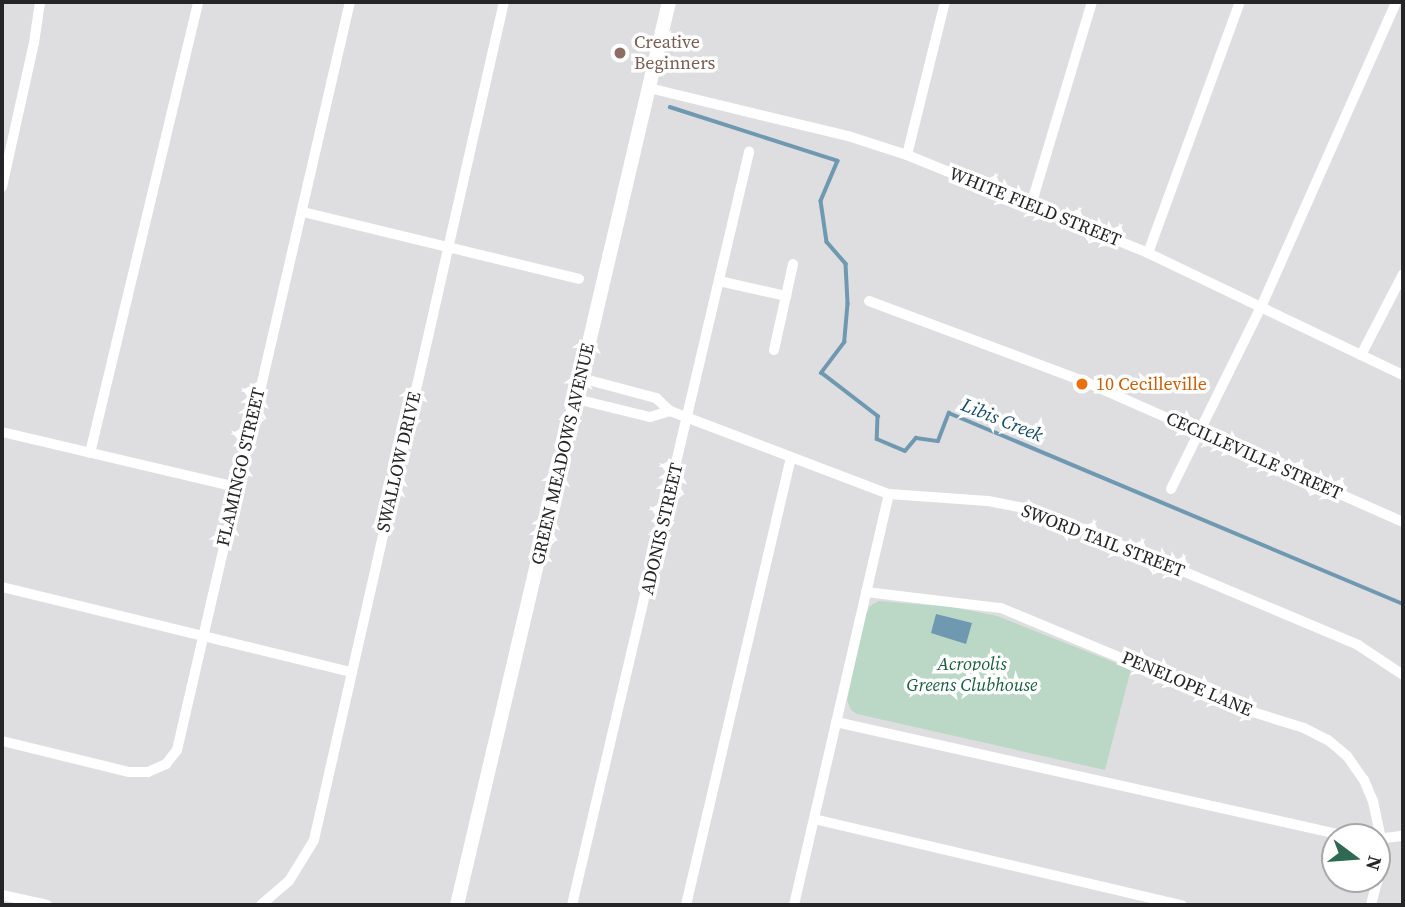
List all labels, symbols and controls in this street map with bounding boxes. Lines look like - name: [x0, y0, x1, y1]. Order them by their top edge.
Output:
- place label: Creative Beginners: [634, 32, 715, 74]
- marker: Creative Beginners: [612, 45, 628, 61]
- street label: WHITE FIELD STREET: [946, 163, 1124, 251]
- street label: GREEN MEADOWS AVENUE: [527, 341, 599, 567]
- place label: 10 Cecilleville: [1096, 373, 1207, 395]
- marker: 10 Cecilleville: [1074, 376, 1090, 392]
- street label: FLAMINGO STREET: [212, 386, 270, 548]
- street label: SWALLOW DRIVE: [372, 389, 426, 535]
- water label: Libis Creek: [958, 393, 1046, 447]
- street label: CECILLEVILLE STREET: [1163, 407, 1345, 505]
- street label: ADONIS STREET: [636, 461, 688, 597]
- street label: SWORD TAIL STREET: [1018, 500, 1188, 582]
- street label: PENELOPE LANE: [1118, 647, 1256, 721]
- park label: Acropolis Greens Clubhouse: [907, 654, 1037, 696]
- north arrow: [1321, 823, 1391, 893]
- text: N: [1360, 853, 1389, 873]

